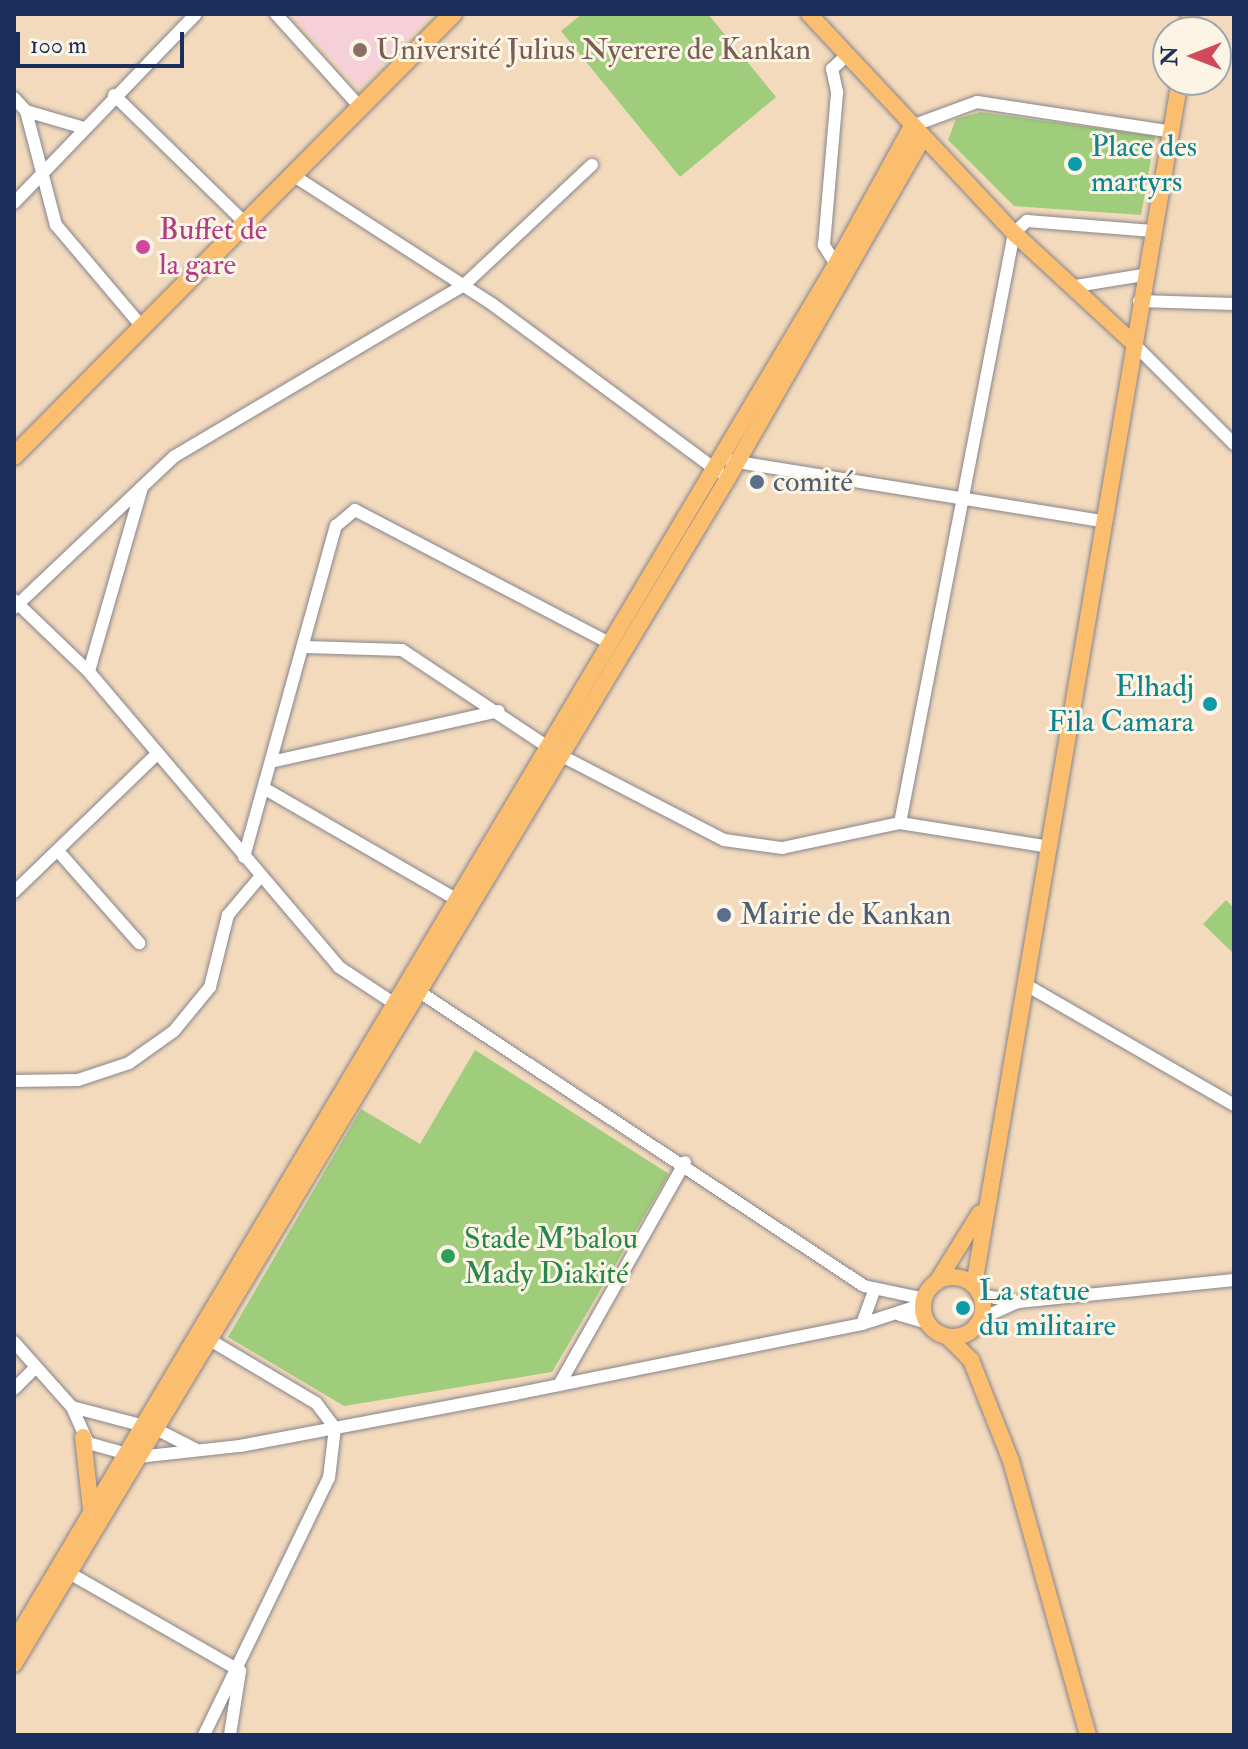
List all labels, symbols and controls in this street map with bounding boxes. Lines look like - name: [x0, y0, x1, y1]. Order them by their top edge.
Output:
- scale bar: [20, 16, 188, 66]
- north arrow: [1152, 16, 1232, 96]
- text: 100 m: [30, 30, 87, 61]
- place label: Université Julius Nyerere de Kankan: [376, 32, 811, 68]
- marker: Université Julius Nyerere de Kankan: [351, 41, 369, 59]
- text: N: [1156, 46, 1184, 66]
- place label: Place des martyrs: [1091, 129, 1197, 200]
- marker: Place des martyrs: [1066, 155, 1084, 173]
- place label: Buffet de la gare: [159, 212, 267, 282]
- marker: Buffet de la gare: [134, 238, 152, 256]
- place label: comité: [773, 464, 853, 500]
- marker: comité: [748, 473, 766, 491]
- place label: Elhadj Fila Camara: [1048, 669, 1194, 740]
- marker: Elhadj Fila Camara: [1201, 695, 1219, 713]
- place label: Mairie de Kankan: [740, 897, 951, 933]
- marker: Mairie de Kankan: [715, 906, 733, 924]
- place label: Stade M'balou Mady Diakité: [464, 1221, 638, 1292]
- marker: Stade M'balou Mady Diakité: [439, 1247, 457, 1265]
- place label: La statue du militaire: [979, 1273, 1116, 1344]
- marker: La statue du militaire: [954, 1299, 972, 1317]

